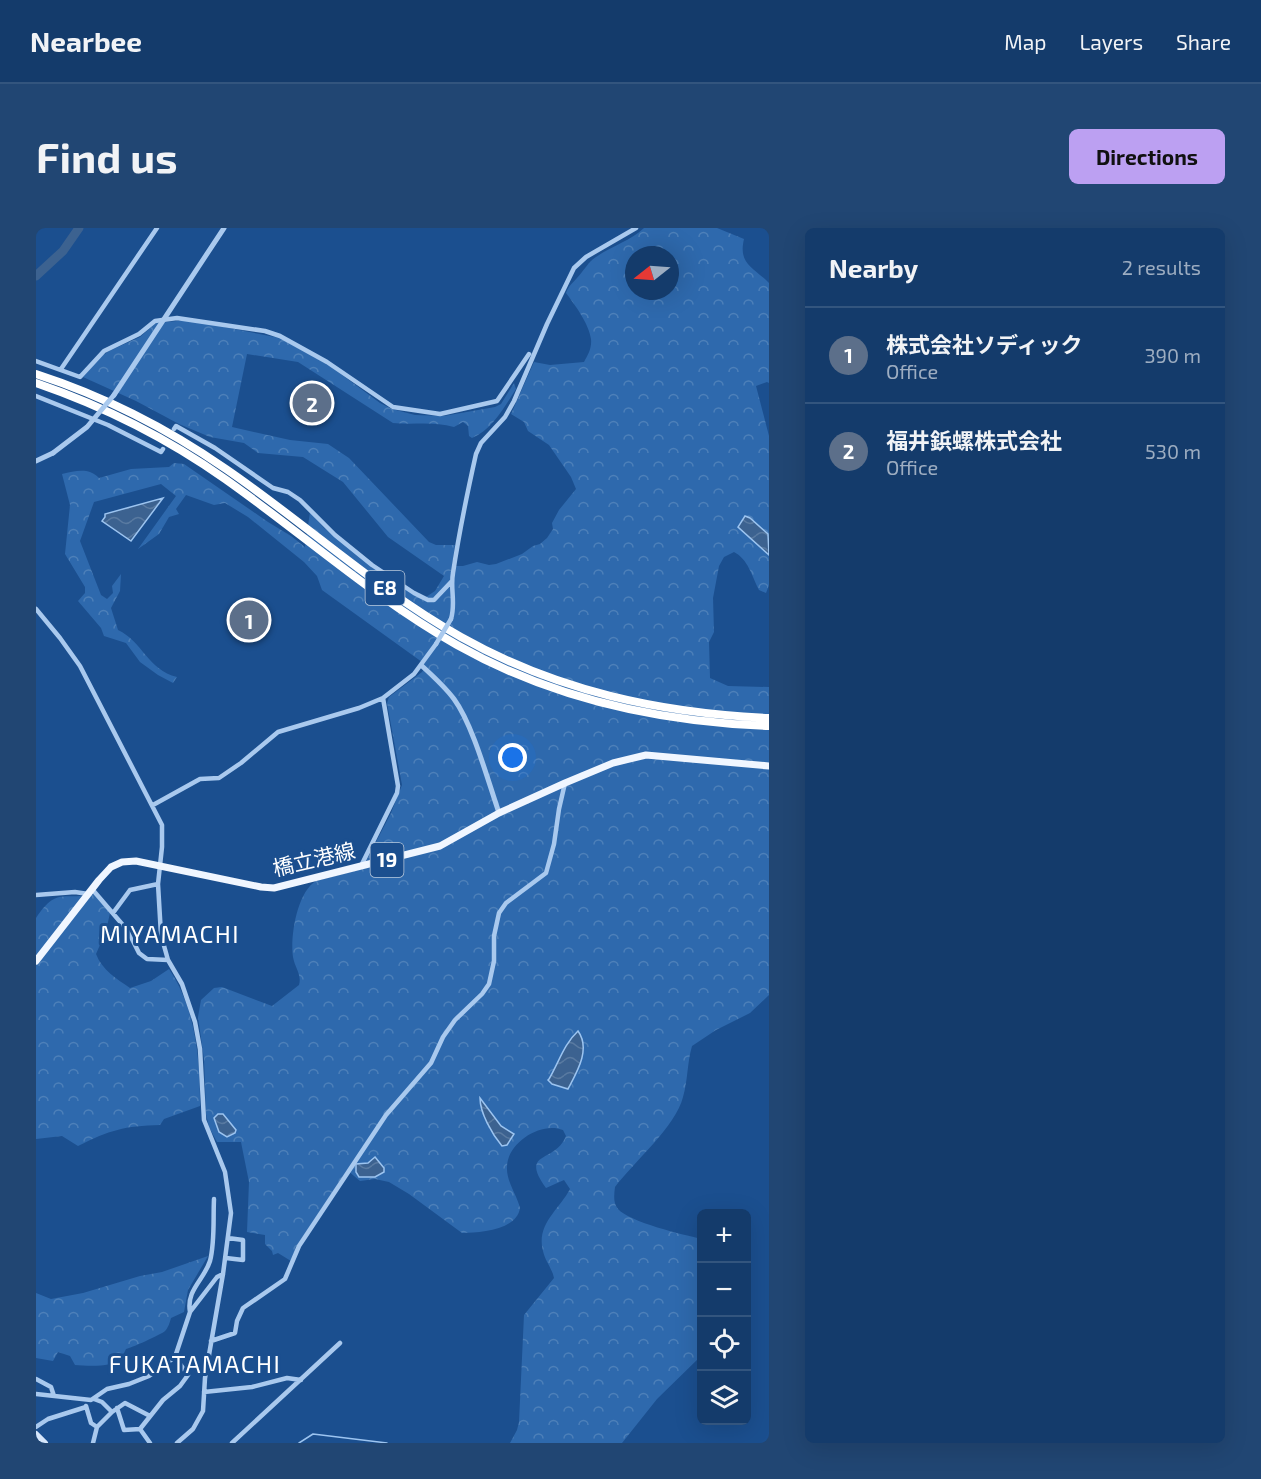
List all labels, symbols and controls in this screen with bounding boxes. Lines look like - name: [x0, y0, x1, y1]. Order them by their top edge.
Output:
- text: Nearbee: [30, 24, 142, 58]
- text: Map: [1004, 29, 1046, 54]
- text: Layers: [1079, 29, 1143, 54]
- text: Share: [1176, 29, 1231, 54]
- button: Directions: [1069, 129, 1225, 184]
- text: Find us: [36, 131, 178, 181]
- north arrow: [625, 246, 679, 300]
- text: Nearby: [829, 252, 918, 283]
- text: 2 results: [1122, 255, 1201, 279]
- text: 株式会社ソディック: [886, 331, 1082, 357]
- text: 1: [844, 343, 853, 367]
- text: 390 m: [1144, 343, 1201, 367]
- text: Office: [886, 359, 938, 383]
- pin: 2: [292, 380, 332, 426]
- text: 福井鋲螺株式会社: [886, 427, 1062, 453]
- text: 2: [843, 439, 854, 463]
- text: 530 m: [1145, 439, 1201, 463]
- text: Office: [886, 455, 938, 479]
- road number: E8: [366, 571, 404, 605]
- pin: 1: [230, 598, 268, 642]
- your location: [498, 743, 527, 772]
- street label: 橋立港線: [270, 837, 357, 880]
- road number: 19: [370, 843, 404, 877]
- district label: MIYAMACHI: [100, 919, 240, 948]
- map controls: [697, 1209, 751, 1425]
- button: +: [697, 1209, 751, 1263]
- button: −: [697, 1263, 751, 1317]
- button: locate: [697, 1317, 751, 1371]
- district label: FUKATAMACHI: [109, 1349, 281, 1378]
- button: layers: [697, 1371, 751, 1425]

